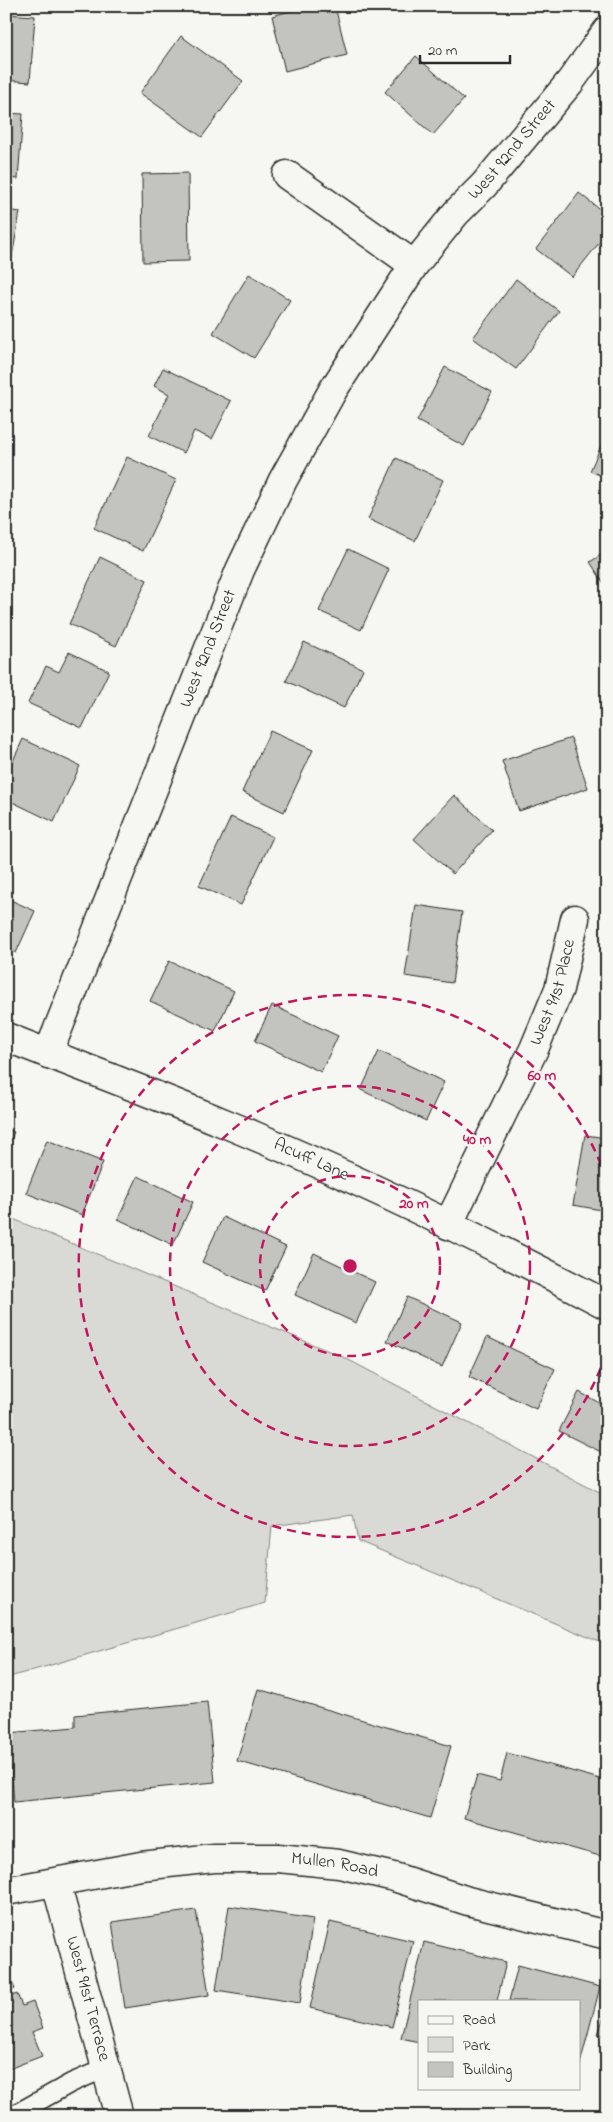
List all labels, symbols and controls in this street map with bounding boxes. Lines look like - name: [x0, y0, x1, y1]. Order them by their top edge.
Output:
- scale bar: [420, 32, 510, 64]
- text: 20 m: [428, 40, 458, 62]
- street label: West 92nd Street: [463, 94, 563, 206]
- street label: West 92nd Street: [174, 586, 244, 712]
- street label: West 91st Place: [524, 936, 583, 1050]
- text: 60 m: [527, 1065, 557, 1087]
- text: 40 m: [462, 1129, 491, 1151]
- street label: Acuff Lane: [269, 1132, 354, 1189]
- text: 20 m: [398, 1193, 429, 1215]
- centre of rings: [341, 1257, 359, 1275]
- street label: Mullen Road: [290, 1846, 381, 1886]
- street label: West 91st Terrace: [58, 1934, 117, 2065]
- legend: [418, 2000, 580, 2090]
- text: Road: [463, 2009, 496, 2031]
- text: Park: [463, 2035, 491, 2057]
- text: Building: [462, 2059, 512, 2082]

